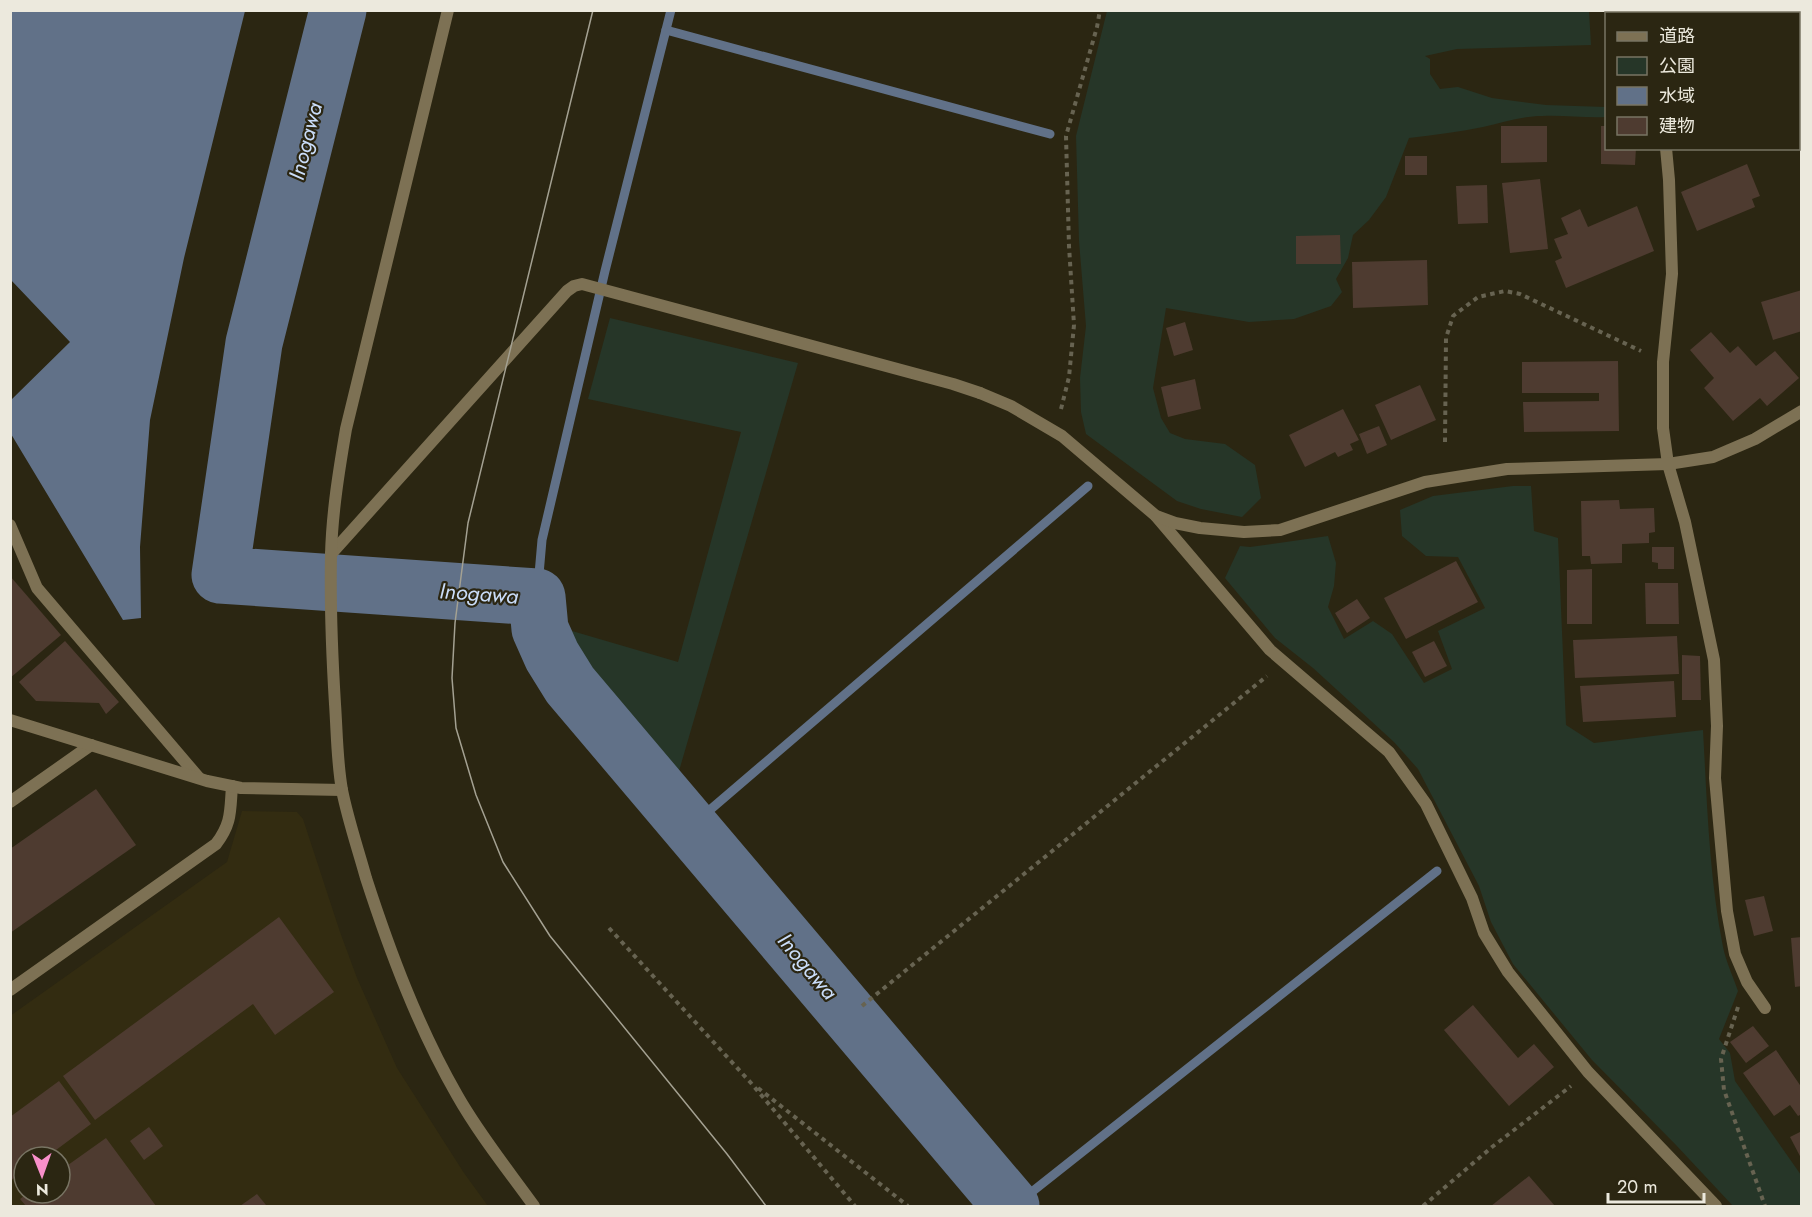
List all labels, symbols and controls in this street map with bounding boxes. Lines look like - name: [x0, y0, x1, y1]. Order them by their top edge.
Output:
- legend: [1605, 12, 1800, 150]
- text: 道路: [1659, 23, 1695, 49]
- text: 公園: [1659, 53, 1695, 79]
- text: 水域: [1659, 83, 1695, 109]
- water label: Inogawa: [280, 99, 330, 183]
- text: 建物: [1659, 113, 1695, 139]
- water label: Inogawa: [438, 574, 520, 612]
- water label: Inogawa: [770, 925, 846, 1007]
- north arrow: [12, 1145, 72, 1205]
- scale bar: [1608, 1166, 1704, 1204]
- text: 20 m: [1617, 1174, 1657, 1200]
- text: N: [36, 1178, 49, 1201]

